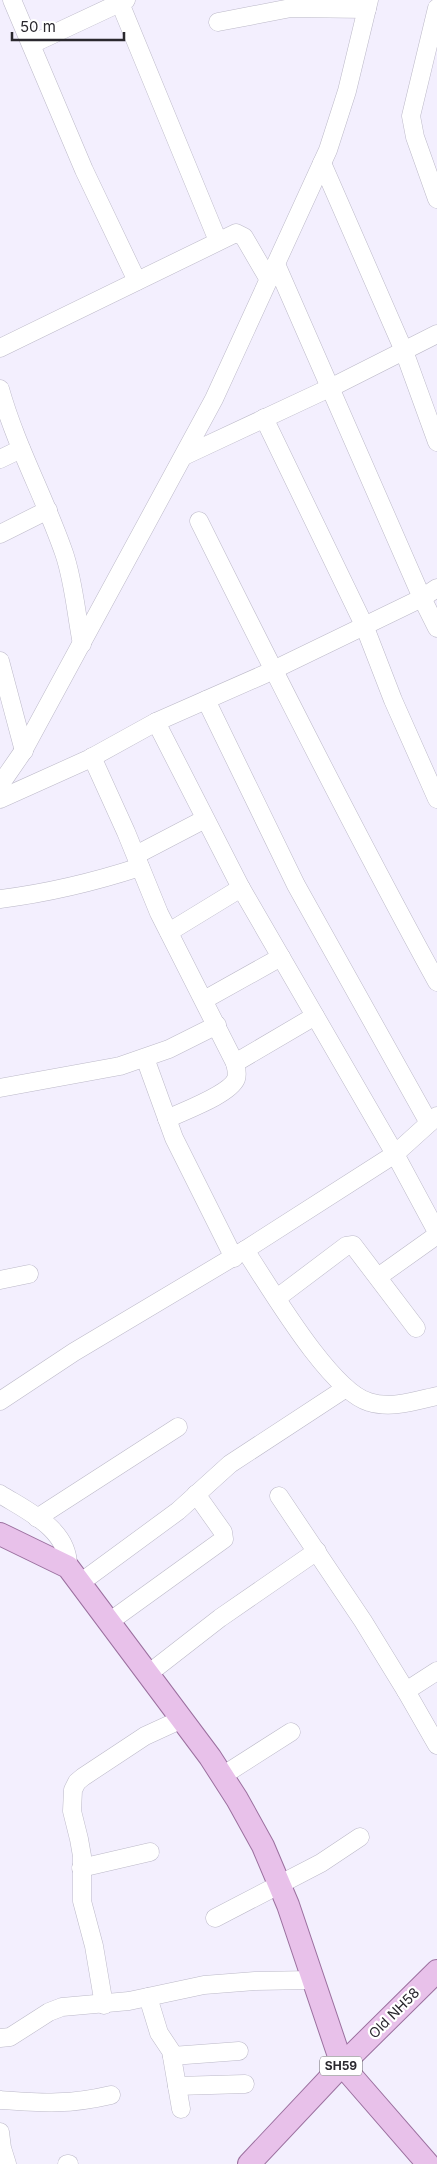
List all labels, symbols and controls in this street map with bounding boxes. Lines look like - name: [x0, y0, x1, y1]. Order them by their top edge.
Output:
- scale bar: [12, 10, 125, 42]
- text: 50 m: [20, 17, 56, 36]
- street label: Old NH58: [365, 1984, 423, 2042]
- road number: SH59: [320, 2056, 362, 2076]

